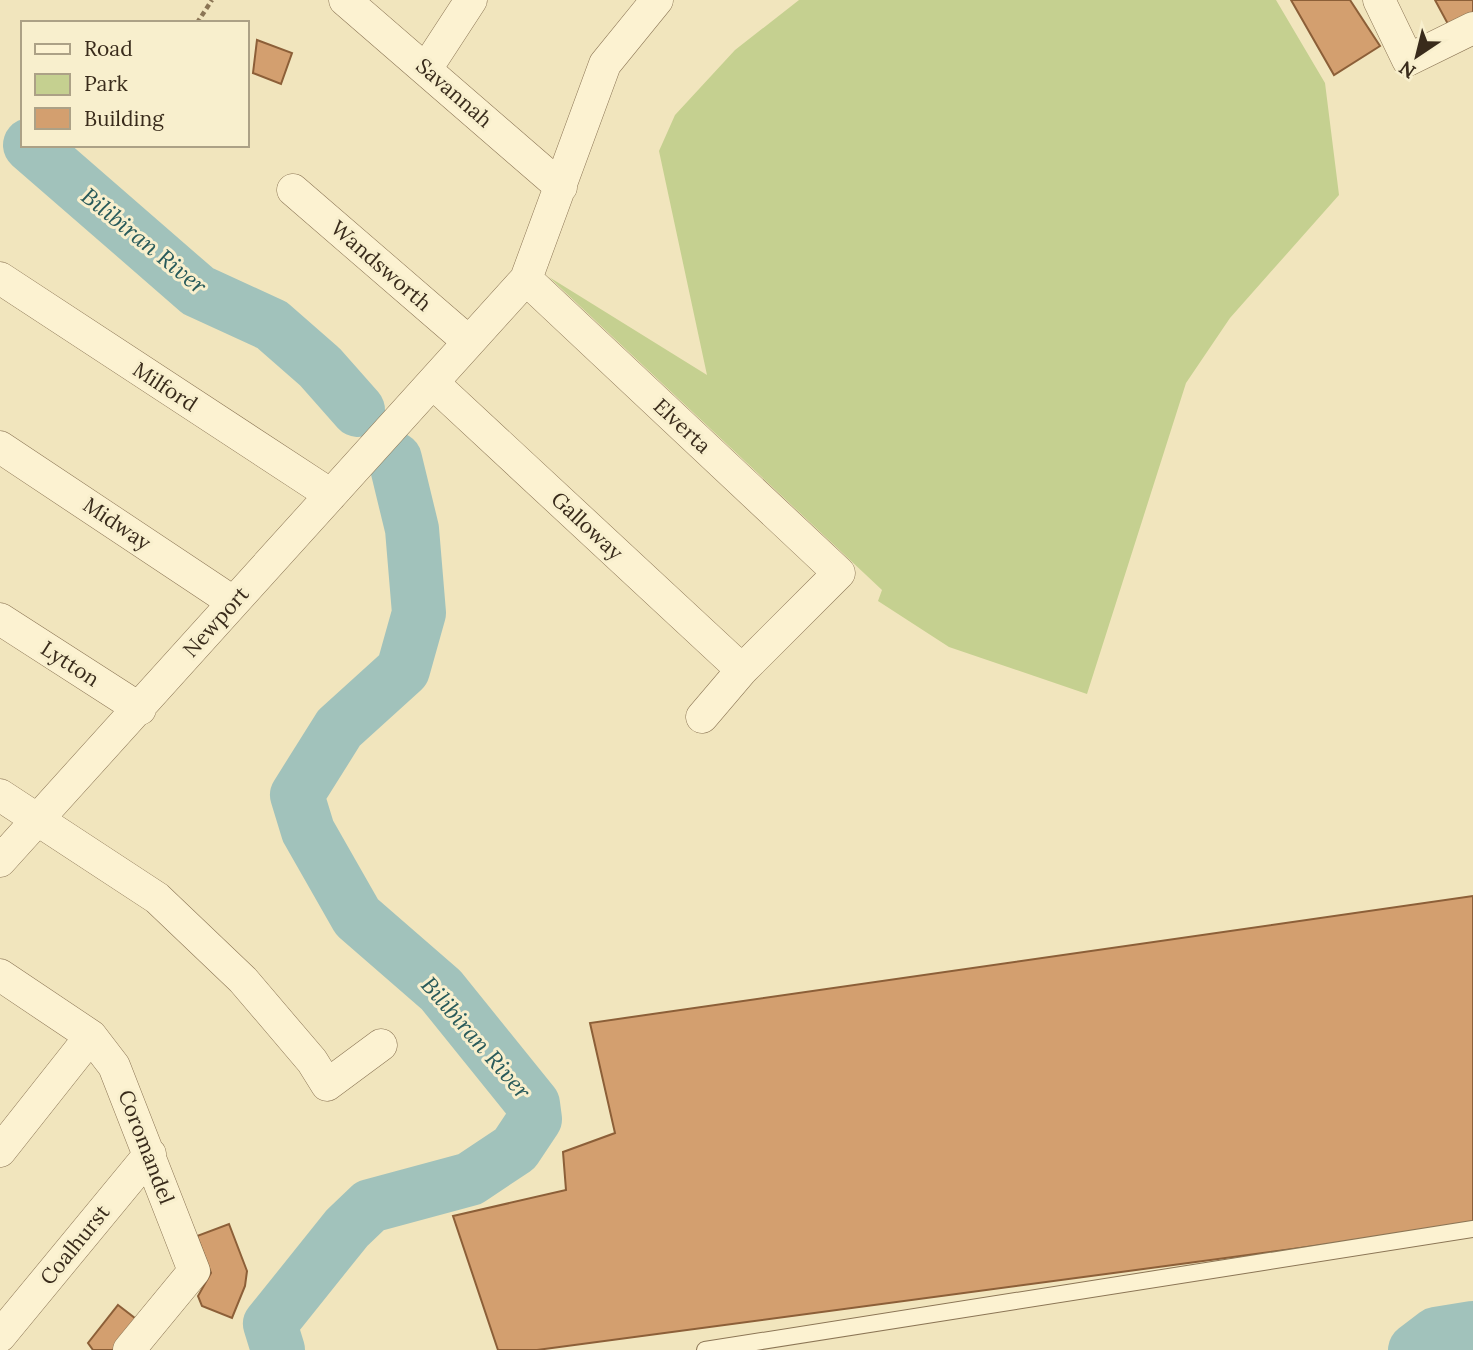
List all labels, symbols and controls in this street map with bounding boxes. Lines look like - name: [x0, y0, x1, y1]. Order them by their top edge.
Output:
- legend: [21, 21, 248, 147]
- north arrow: [1382, 21, 1452, 91]
- text: Road: [84, 35, 133, 62]
- street label: Savannah: [411, 52, 498, 133]
- text: N: [1394, 56, 1420, 84]
- text: Park: [84, 70, 128, 97]
- text: Building: [84, 105, 164, 132]
- water label: Bilibiran River: [76, 181, 213, 300]
- street label: Wandsworth: [325, 215, 437, 317]
- street label: Milford: [128, 356, 203, 417]
- street label: Elverta: [648, 392, 717, 459]
- street label: Galloway: [546, 486, 629, 566]
- street label: Midway: [78, 491, 156, 556]
- street label: Newport: [177, 580, 255, 663]
- street label: Lytton: [36, 635, 105, 693]
- water label: Bilibiran River: [415, 970, 538, 1105]
- street label: Coromandel: [112, 1086, 181, 1208]
- street label: Coalhurst: [34, 1198, 116, 1290]

